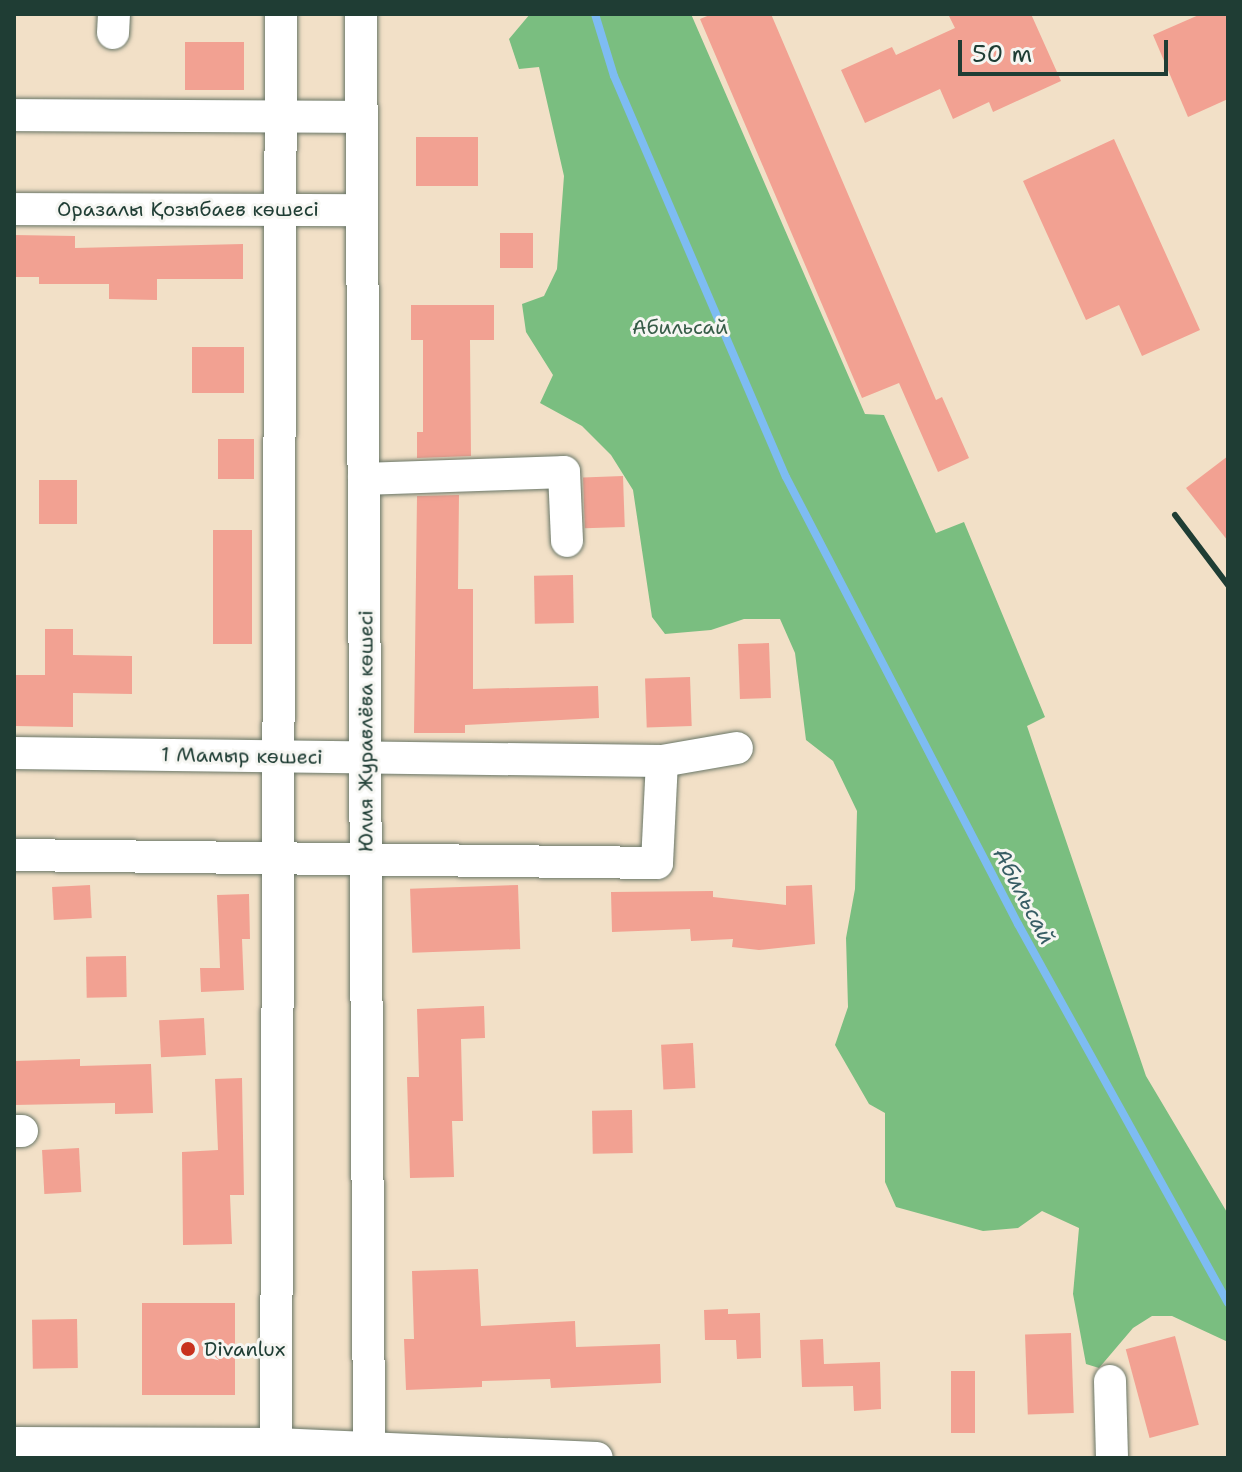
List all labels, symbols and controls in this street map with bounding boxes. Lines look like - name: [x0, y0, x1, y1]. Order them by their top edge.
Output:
- scale bar: [962, 24, 1172, 74]
- text: 50 m: [972, 38, 1032, 70]
- street label: Оразалы Қозыбаев көшесі: [57, 197, 319, 221]
- park label: Абильсай: [632, 315, 728, 339]
- street label: Юлия Журавлёва көшесі: [354, 610, 378, 852]
- street label: 1 Мамыр көшесі: [161, 743, 323, 769]
- water label: Абильсай: [988, 843, 1060, 949]
- place label: Divanlux: [204, 1337, 285, 1361]
- marker: Divanlux: [179, 1340, 197, 1358]

